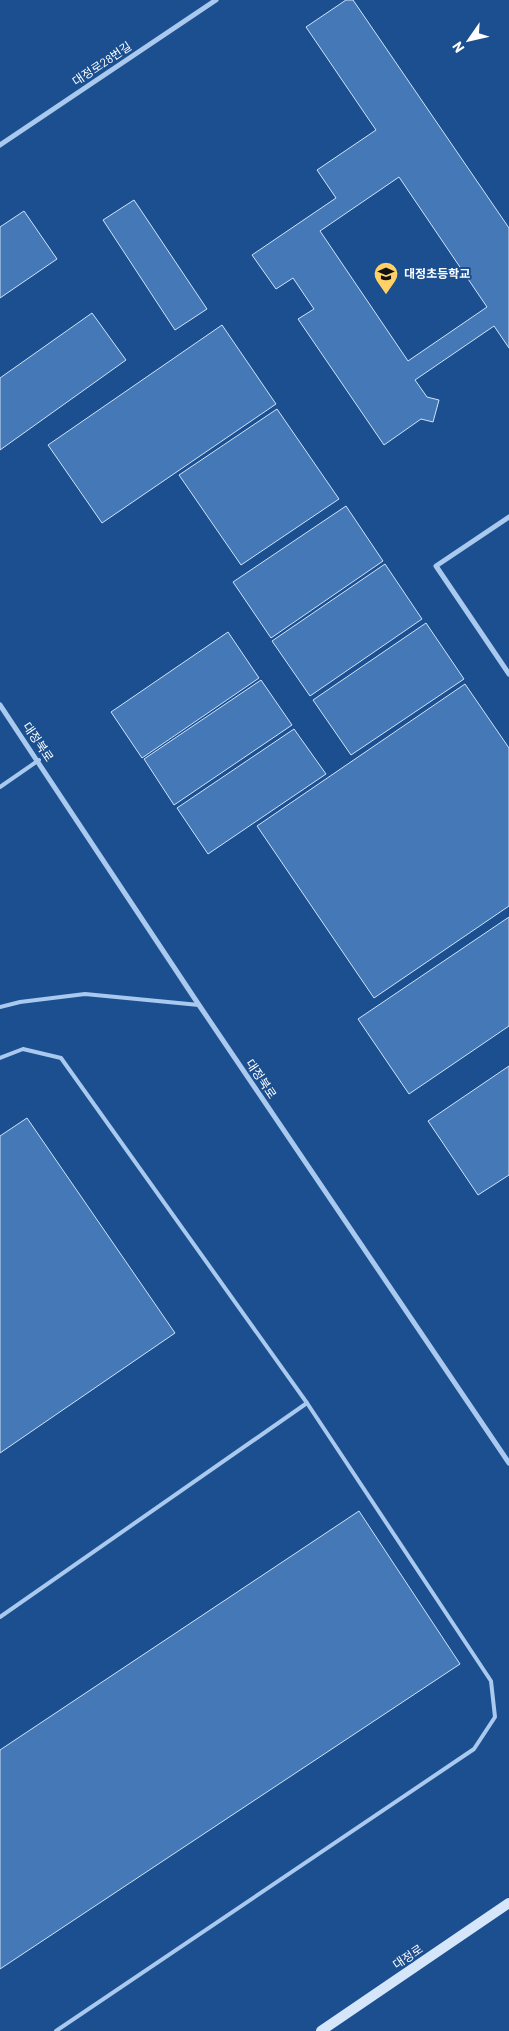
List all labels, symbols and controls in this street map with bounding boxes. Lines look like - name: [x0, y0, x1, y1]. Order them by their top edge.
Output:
- north arrow: [444, 15, 494, 65]
- street label: 대정로28번길: [69, 38, 133, 88]
- text: N: [448, 39, 467, 56]
- school or university icon: 대정초등학교: [373, 261, 399, 295]
- place label: 대정초등학교: [404, 266, 470, 280]
- street label: 대정북로: [21, 719, 57, 764]
- street label: 대정북로: [244, 1056, 280, 1101]
- street label: 대정로: [390, 1941, 425, 1971]

